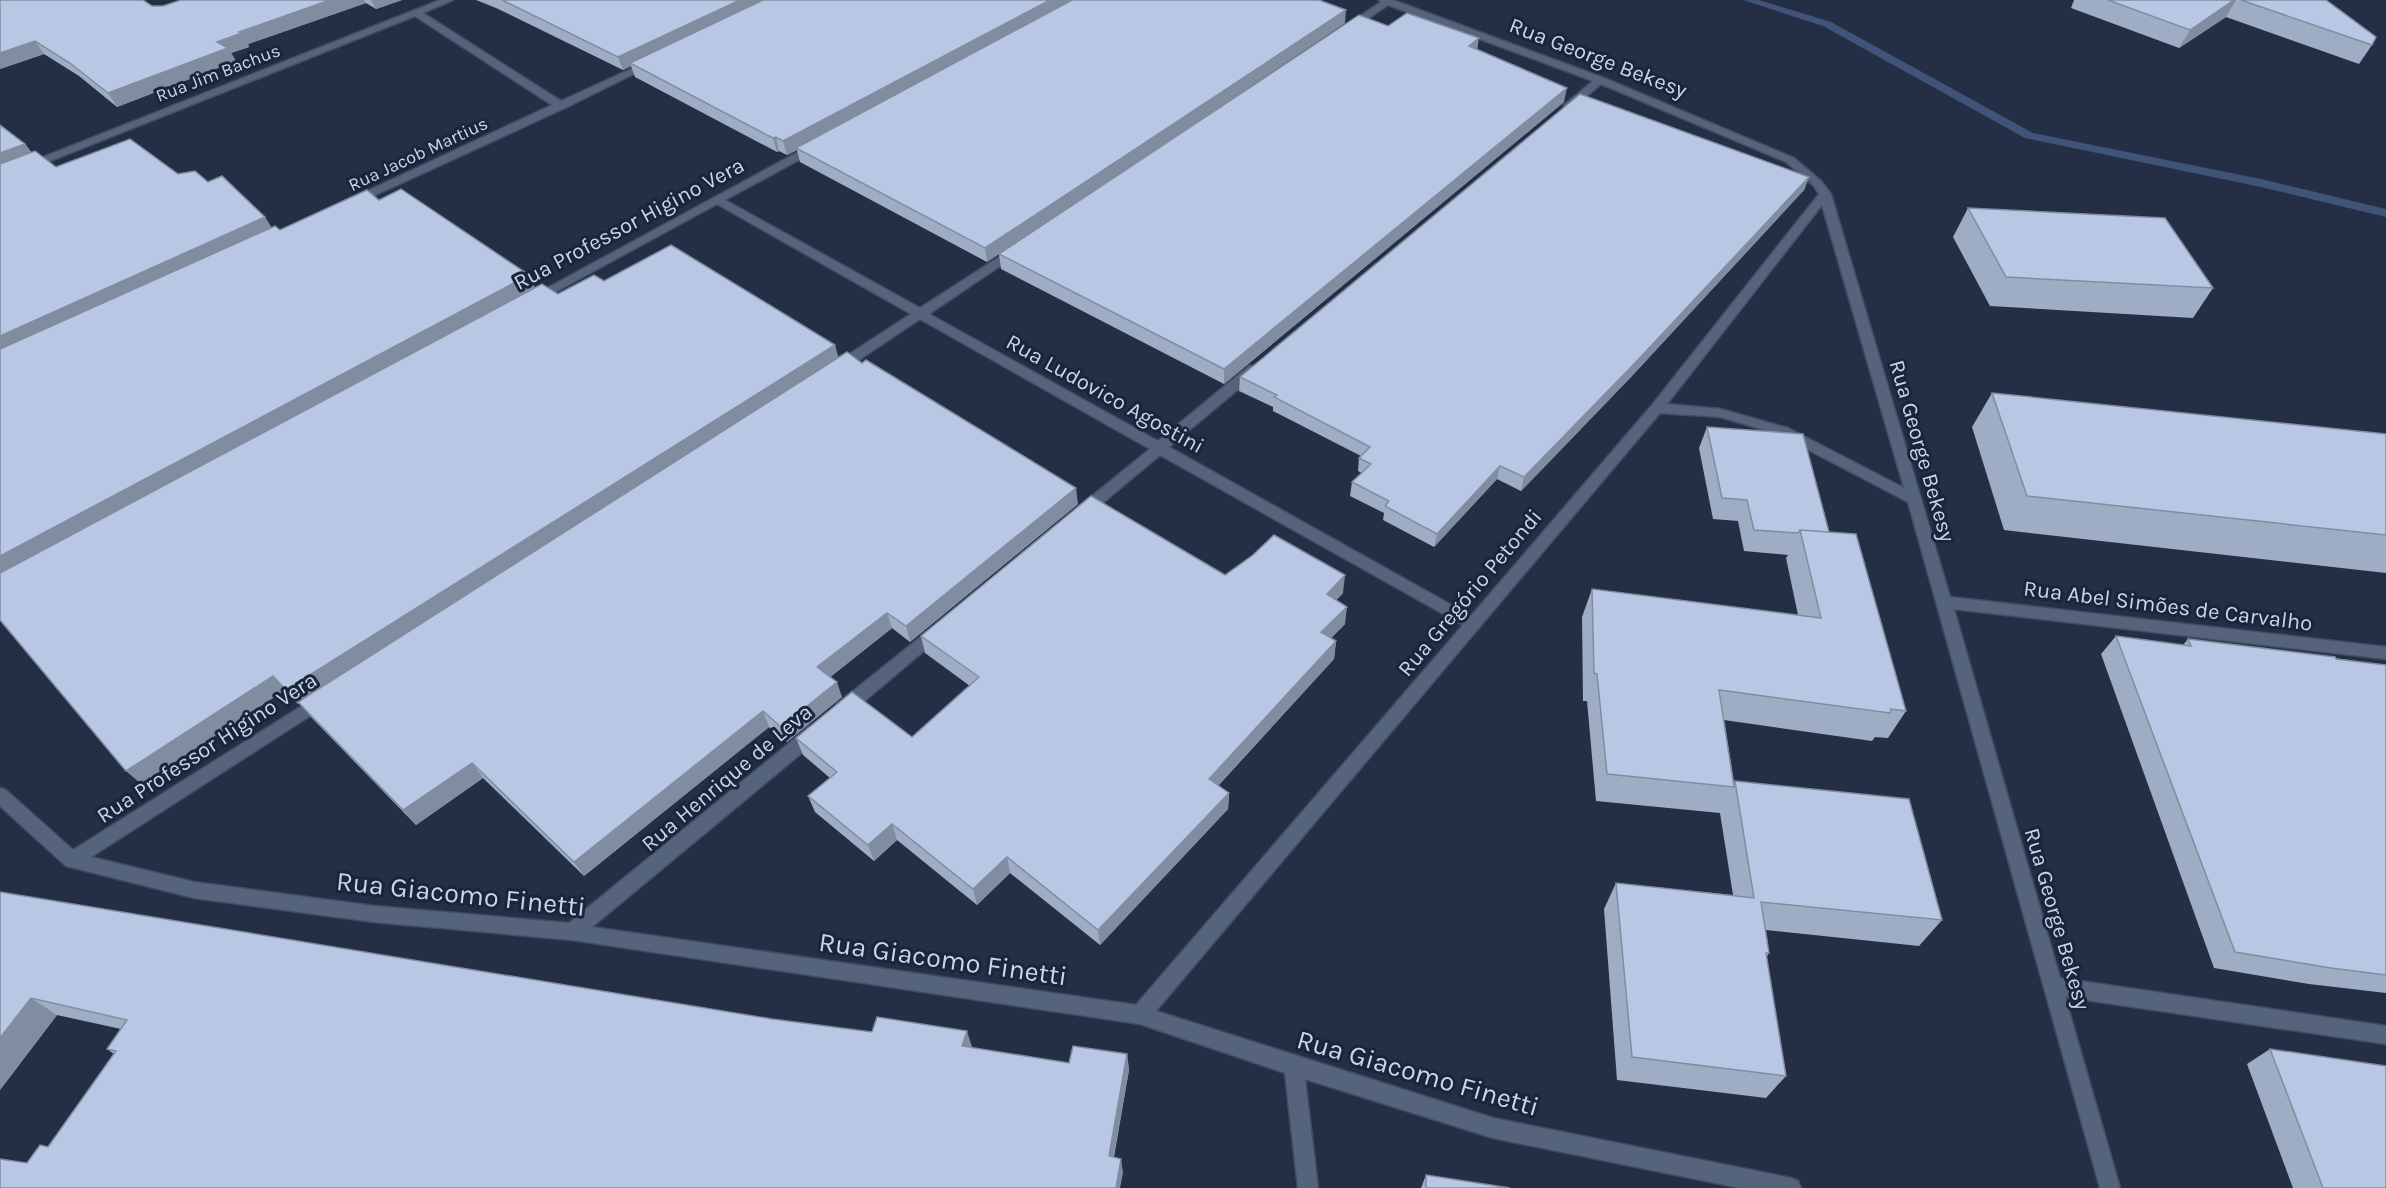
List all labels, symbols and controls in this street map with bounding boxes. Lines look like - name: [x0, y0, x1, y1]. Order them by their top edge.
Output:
- street label: Rua George Bekesy: [1505, 12, 1691, 104]
- street label: Rua Jim Bachus: [153, 39, 283, 107]
- street label: Rua Jacob Martius: [345, 112, 491, 196]
- street label: Rua Professor Higino Vera: [509, 152, 749, 296]
- street label: Rua Ludovico Agostini: [1001, 329, 1209, 459]
- street label: Rua George Bekesy: [1884, 357, 1960, 545]
- street label: Rua Gregório Petondi: [1392, 504, 1548, 682]
- street label: Rua Abel Simões de Carvalho: [2022, 575, 2314, 637]
- street label: Rua Professor Higino Vera: [92, 667, 322, 829]
- street label: Rua Henrique de Leva: [636, 699, 818, 857]
- street label: Rua George Bekesy: [2019, 825, 2095, 1013]
- street label: Rua Giacomo Finetti: [335, 865, 587, 923]
- street label: Rua Giacomo Finetti: [817, 926, 1069, 992]
- street label: Rua Giacomo Finetti: [1293, 1023, 1543, 1123]

